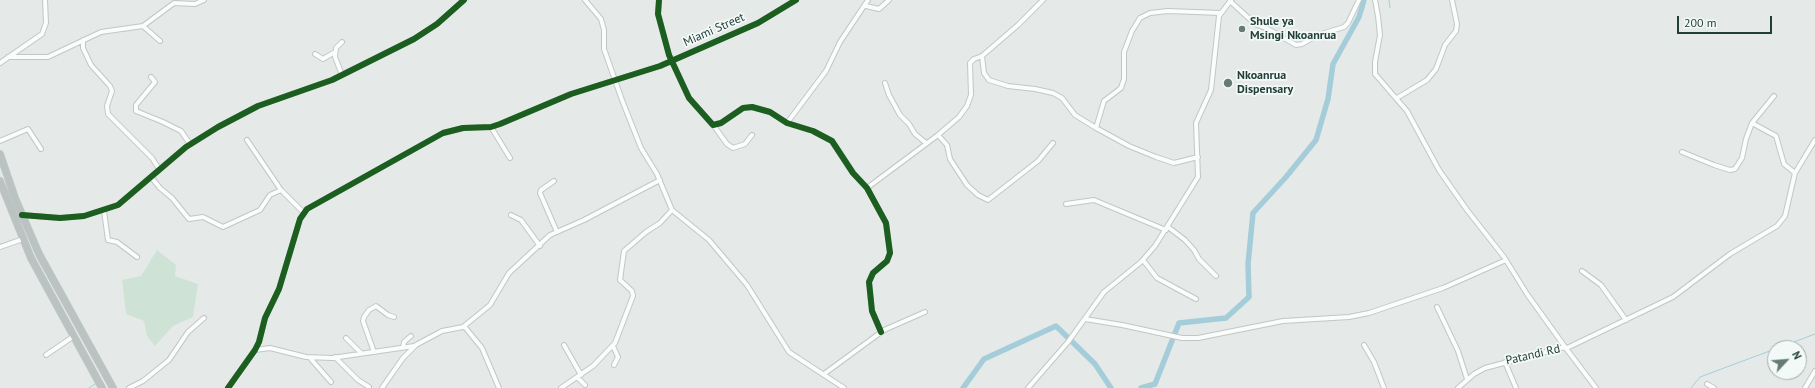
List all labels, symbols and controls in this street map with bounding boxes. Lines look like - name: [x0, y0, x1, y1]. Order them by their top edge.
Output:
- scale bar: [1679, 8, 1774, 34]
- street label: Miami Street: [681, 10, 747, 50]
- place label: Shule ya Msingi Nkoanrua: [1250, 15, 1336, 43]
- text: 200 m: [1684, 15, 1717, 30]
- marker: Shule ya Msingi Nkoanrua: [1237, 24, 1247, 34]
- place label: Nkoanrua Dispensary: [1237, 69, 1293, 97]
- marker: Nkoanrua Dispensary: [1222, 77, 1234, 89]
- north arrow: [1767, 340, 1807, 380]
- street label: Patandi Rd: [1504, 342, 1562, 368]
- text: N: [1789, 349, 1805, 361]

